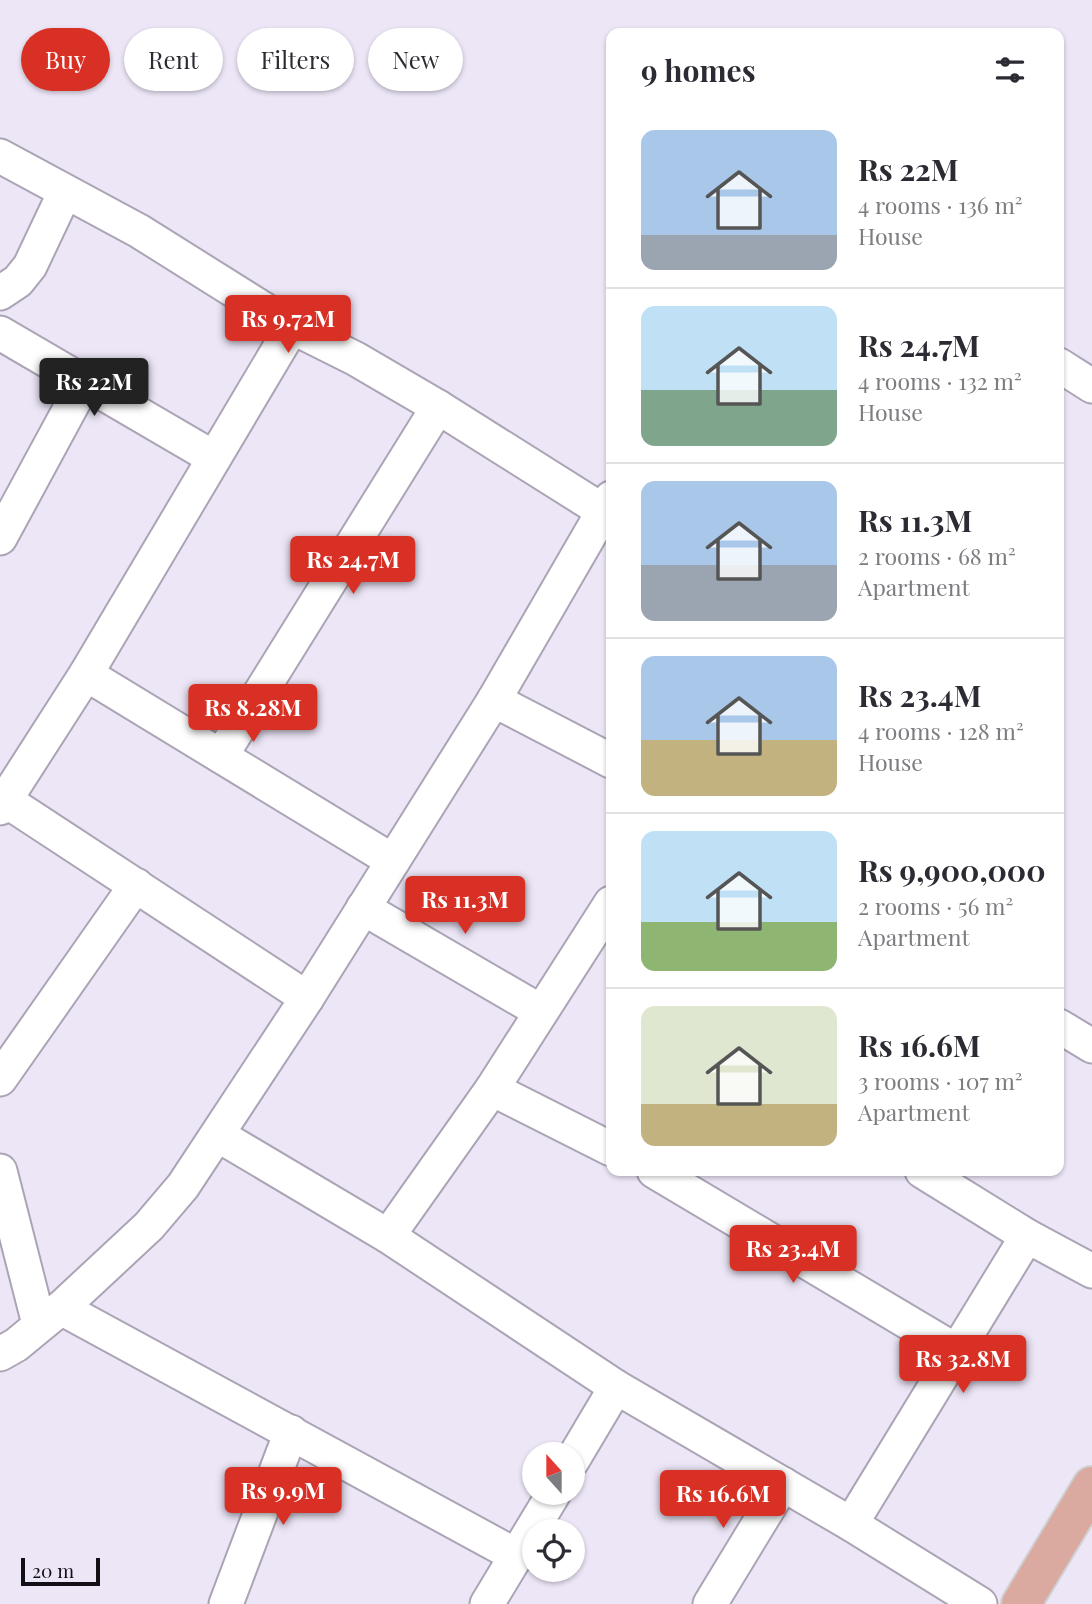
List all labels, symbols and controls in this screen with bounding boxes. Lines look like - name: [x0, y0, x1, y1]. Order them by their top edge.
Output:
- chip: Buy: [21, 28, 110, 91]
- chip: Rent: [124, 28, 223, 91]
- chip: Filters: [237, 28, 354, 91]
- chip: New: [368, 28, 463, 91]
- text: 9 homes: [641, 50, 756, 90]
- icon: filters: [991, 51, 1029, 89]
- text: Rs 22M: [858, 149, 959, 189]
- icon: home: [697, 158, 781, 242]
- text: 4 rooms · 136 m²: [858, 189, 1023, 220]
- text: House: [858, 220, 923, 251]
- pin: Rs 9.72M: [216, 296, 360, 355]
- text: Rs 9.72M: [241, 302, 335, 333]
- text: Rs 24.7M: [858, 325, 980, 365]
- icon: home: [697, 334, 781, 418]
- pin: Rs 22M: [37, 358, 151, 418]
- text: Rs 22M: [55, 365, 133, 396]
- text: 4 rooms · 132 m²: [858, 365, 1022, 396]
- text: House: [858, 396, 923, 427]
- text: Rs 11.3M: [858, 500, 972, 540]
- icon: home: [697, 509, 781, 593]
- pin: Rs 24.7M: [281, 536, 425, 596]
- text: 2 rooms · 68 m²: [858, 540, 1016, 571]
- text: Rs 24.7M: [306, 543, 400, 574]
- text: Apartment: [858, 571, 970, 602]
- text: Rs 23.4M: [858, 675, 981, 715]
- pin: Rs 8.28M: [181, 684, 325, 744]
- icon: home: [697, 684, 781, 768]
- text: Rs 8.28M: [204, 691, 302, 722]
- text: 4 rooms · 128 m²: [858, 715, 1024, 746]
- text: House: [858, 746, 923, 777]
- text: Rs 9,900,000: [858, 850, 1046, 890]
- icon: home: [697, 859, 781, 943]
- pin: Rs 11.3M: [393, 876, 537, 936]
- text: Rs 11.3M: [421, 883, 509, 914]
- text: 2 rooms · 56 m²: [858, 890, 1013, 921]
- text: Apartment: [858, 921, 970, 952]
- text: Rs 16.6M: [858, 1025, 981, 1065]
- icon: home: [697, 1034, 781, 1118]
- text: 3 rooms · 107 m²: [858, 1065, 1023, 1096]
- text: Apartment: [858, 1096, 970, 1127]
- pin: Rs 23.4M: [721, 1226, 865, 1285]
- text: Rs 23.4M: [746, 1232, 840, 1263]
- pin: Rs 32.8M: [891, 1336, 1035, 1395]
- text: Rs 32.8M: [915, 1342, 1011, 1373]
- north arrow: [522, 1442, 584, 1505]
- map controls: [522, 1442, 585, 1582]
- pin: Rs 9.9M: [218, 1468, 348, 1527]
- pin: Rs 16.6M: [651, 1470, 795, 1530]
- text: Rs 9.9M: [241, 1474, 325, 1505]
- text: Rs 16.6M: [676, 1477, 770, 1508]
- button: locate: [522, 1519, 585, 1582]
- scale bar: [21, 1555, 100, 1587]
- text: 20 m: [32, 1557, 74, 1583]

